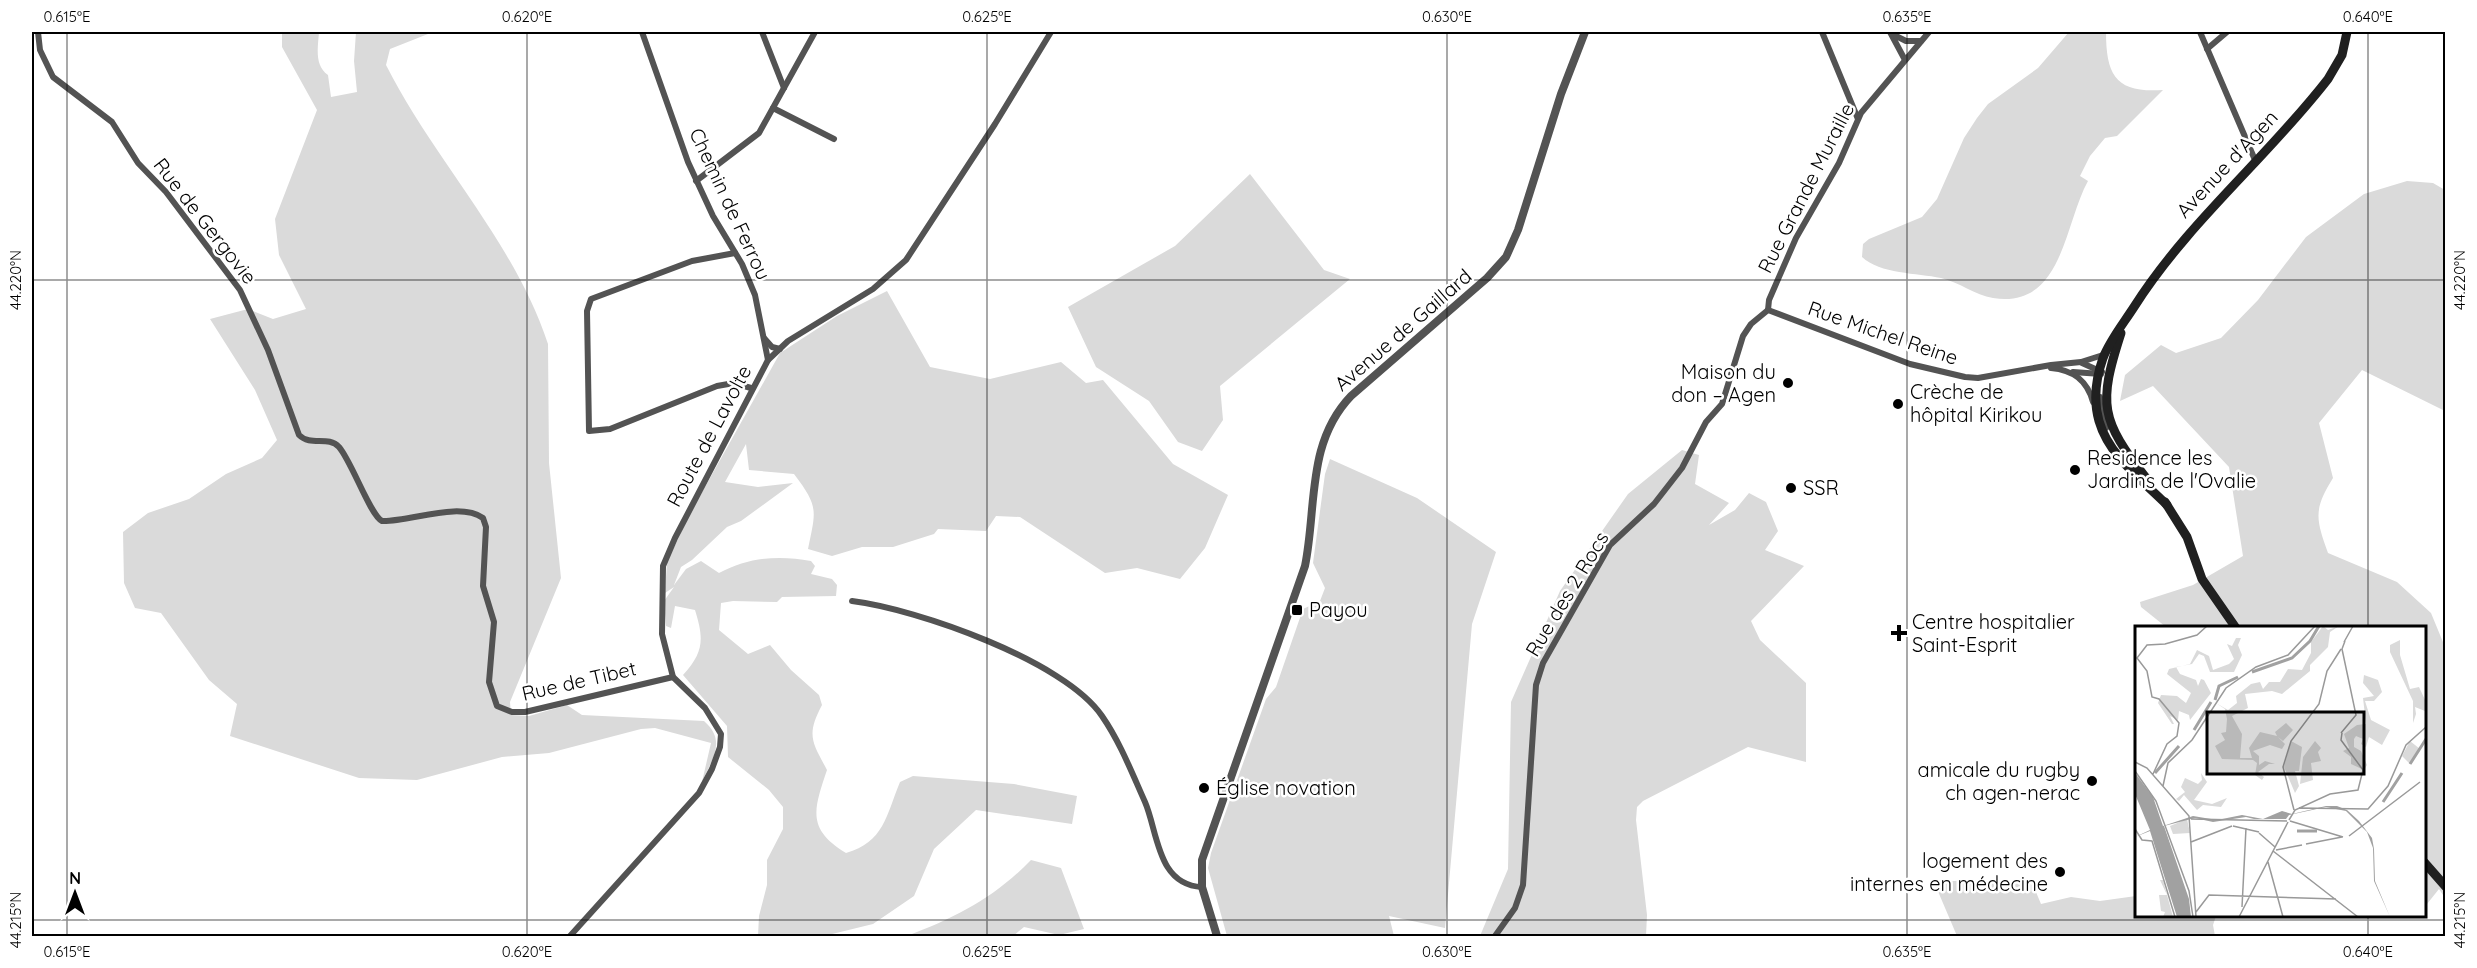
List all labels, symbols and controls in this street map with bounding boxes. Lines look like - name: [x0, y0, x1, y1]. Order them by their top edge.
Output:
- text: 0.615°E: [44, 7, 90, 26]
- text: 0.620°E: [502, 7, 552, 26]
- text: 0.625°E: [962, 7, 1012, 26]
- text: 0.630°E: [1422, 7, 1472, 26]
- text: 0.635°E: [1882, 7, 1932, 26]
- text: 0.640°E: [2343, 7, 2393, 26]
- street label: Rue Grande Muraille: [1752, 99, 1859, 277]
- street label: Avenue d'Agen: [2171, 105, 2283, 223]
- street label: Chemin de Ferrou: [684, 124, 777, 284]
- street label: Rue de Gergovie: [148, 153, 262, 289]
- text: 44.220°N: [6, 250, 25, 310]
- text: 44.220°N: [2450, 250, 2469, 310]
- street label: Avenue de Gaillard: [1329, 263, 1477, 396]
- street label: Rue Michel Reine: [1805, 295, 1961, 370]
- place label: Maison du don – Agen: [1671, 359, 1776, 407]
- street label: Route de Lavolte: [661, 361, 756, 511]
- marker: Maison du don – Agen: [1781, 376, 1795, 390]
- place label: Crèche de hôpital Kirikou: [1910, 379, 2042, 427]
- marker: Crèche de hôpital Kirikou: [1891, 397, 1905, 411]
- place label: Residence les Jardins de l'Ovalie: [2087, 445, 2256, 493]
- marker: Residence les Jardins de l'Ovalie: [2068, 463, 2082, 477]
- place label: SSR: [1803, 475, 1839, 500]
- marker: SSR: [1784, 481, 1798, 495]
- street label: Rue des 2 Rocs: [1519, 527, 1614, 661]
- place label: Payou: [1309, 597, 1368, 622]
- marker: Payou: [1290, 603, 1304, 617]
- place label: Centre hospitalier Saint-Esprit: [1912, 609, 2075, 657]
- marker: Centre hospitalier Saint-Esprit: [1890, 624, 1908, 642]
- inset map: [2135, 626, 2426, 917]
- street label: Rue de Tibet: [519, 655, 639, 706]
- place label: amicale du rugby ch agen-nerac: [1918, 757, 2080, 805]
- marker: amicale du rugby ch agen-nerac: [2085, 774, 2099, 788]
- place label: Église novation: [1216, 775, 1356, 800]
- marker: Église novation: [1197, 781, 1211, 795]
- place label: logement des internes en médecine: [1850, 848, 2048, 896]
- north arrow: [45, 863, 105, 923]
- marker: logement des internes en médecine: [2053, 865, 2067, 879]
- text: N: [69, 868, 81, 888]
- text: 44.215°N: [6, 892, 25, 948]
- text: 44.215°N: [2450, 892, 2469, 948]
- text: 0.615°E: [44, 942, 90, 961]
- text: 0.620°E: [502, 942, 552, 961]
- text: 0.625°E: [962, 942, 1012, 961]
- text: 0.630°E: [1422, 942, 1472, 961]
- text: 0.635°E: [1882, 942, 1932, 961]
- text: 0.640°E: [2343, 942, 2393, 961]

